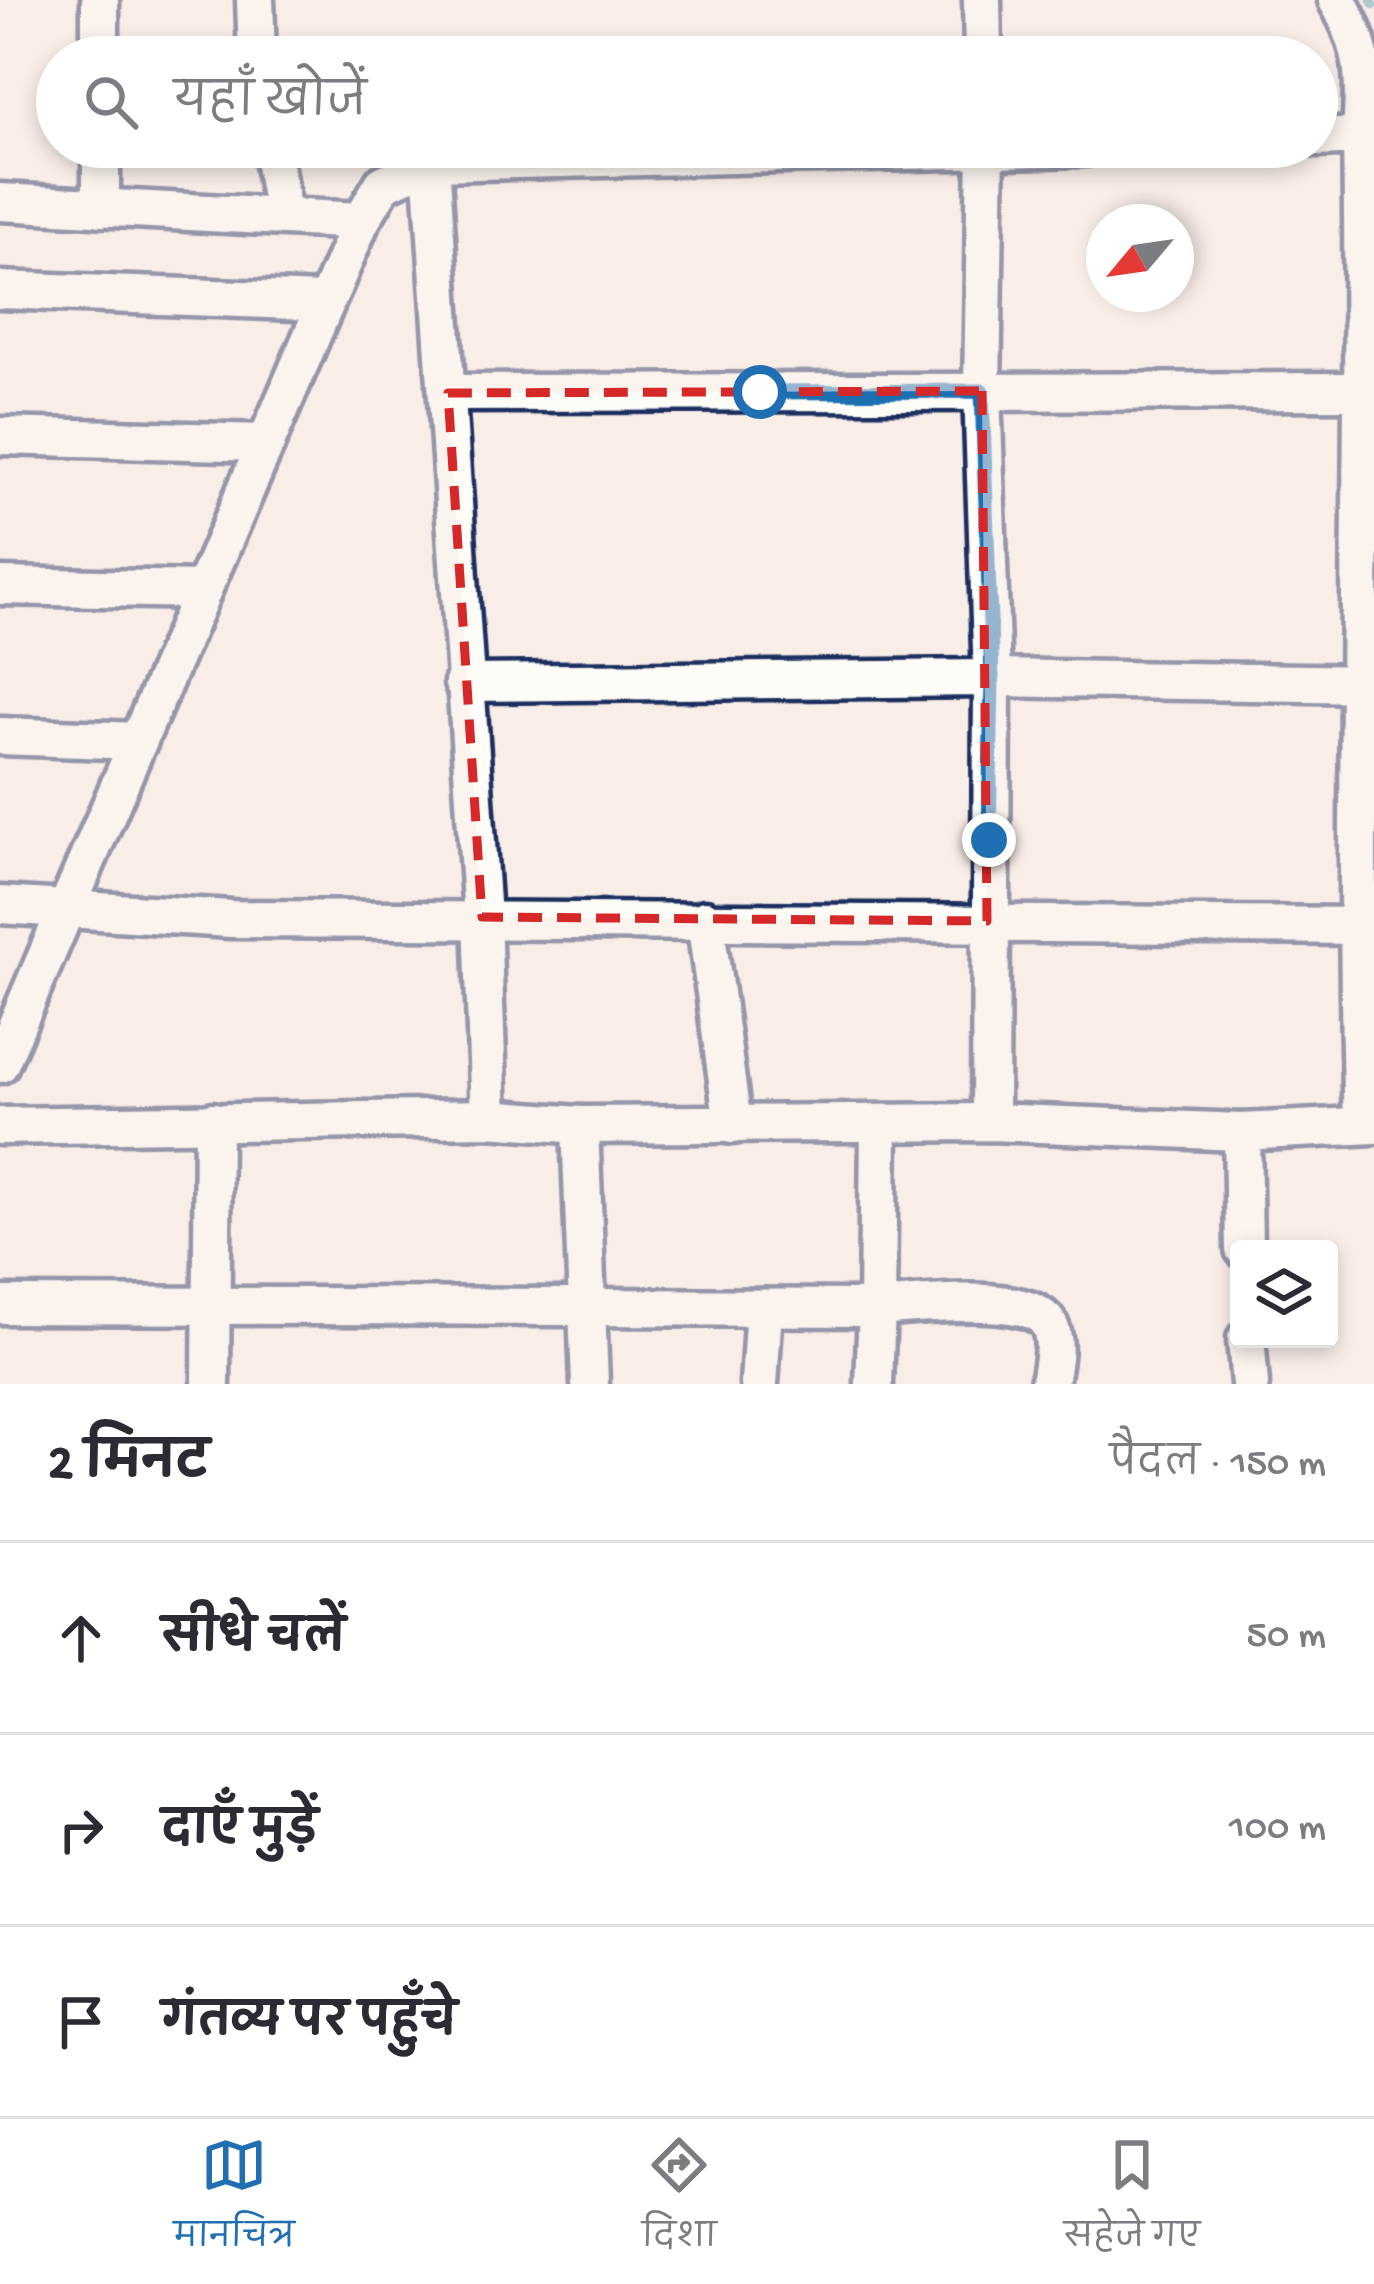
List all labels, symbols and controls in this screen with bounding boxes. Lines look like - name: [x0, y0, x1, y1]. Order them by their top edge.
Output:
- search box: [36, 36, 1338, 168]
- icon: search: [78, 69, 144, 135]
- text: यहाँ खोजें: [174, 79, 367, 132]
- north arrow: [1086, 204, 1194, 312]
- route start: [733, 365, 787, 419]
- route end: [962, 813, 1016, 867]
- map controls: [1230, 1240, 1338, 1348]
- button: layers: [1230, 1240, 1338, 1348]
- text: 2 मिनट: [48, 1437, 209, 1497]
- text: पैदल · 150 m: [1110, 1443, 1326, 1489]
- icon: ahead: [48, 1605, 114, 1671]
- text: सीधे चलें: [162, 1615, 345, 1668]
- text: 50 m: [1246, 1615, 1326, 1661]
- icon: right: [48, 1797, 114, 1863]
- text: दाएँ मुड़ें: [162, 1807, 318, 1860]
- text: 100 m: [1229, 1807, 1326, 1853]
- icon: arrive: [48, 1989, 114, 2055]
- text: गंतव्य पर पहुँचे: [162, 1999, 457, 2052]
- tab: मानचित्र: [174, 2132, 295, 2271]
- tab: दिशा: [642, 2132, 717, 2271]
- tab: सहेजे गए: [1064, 2132, 1200, 2271]

